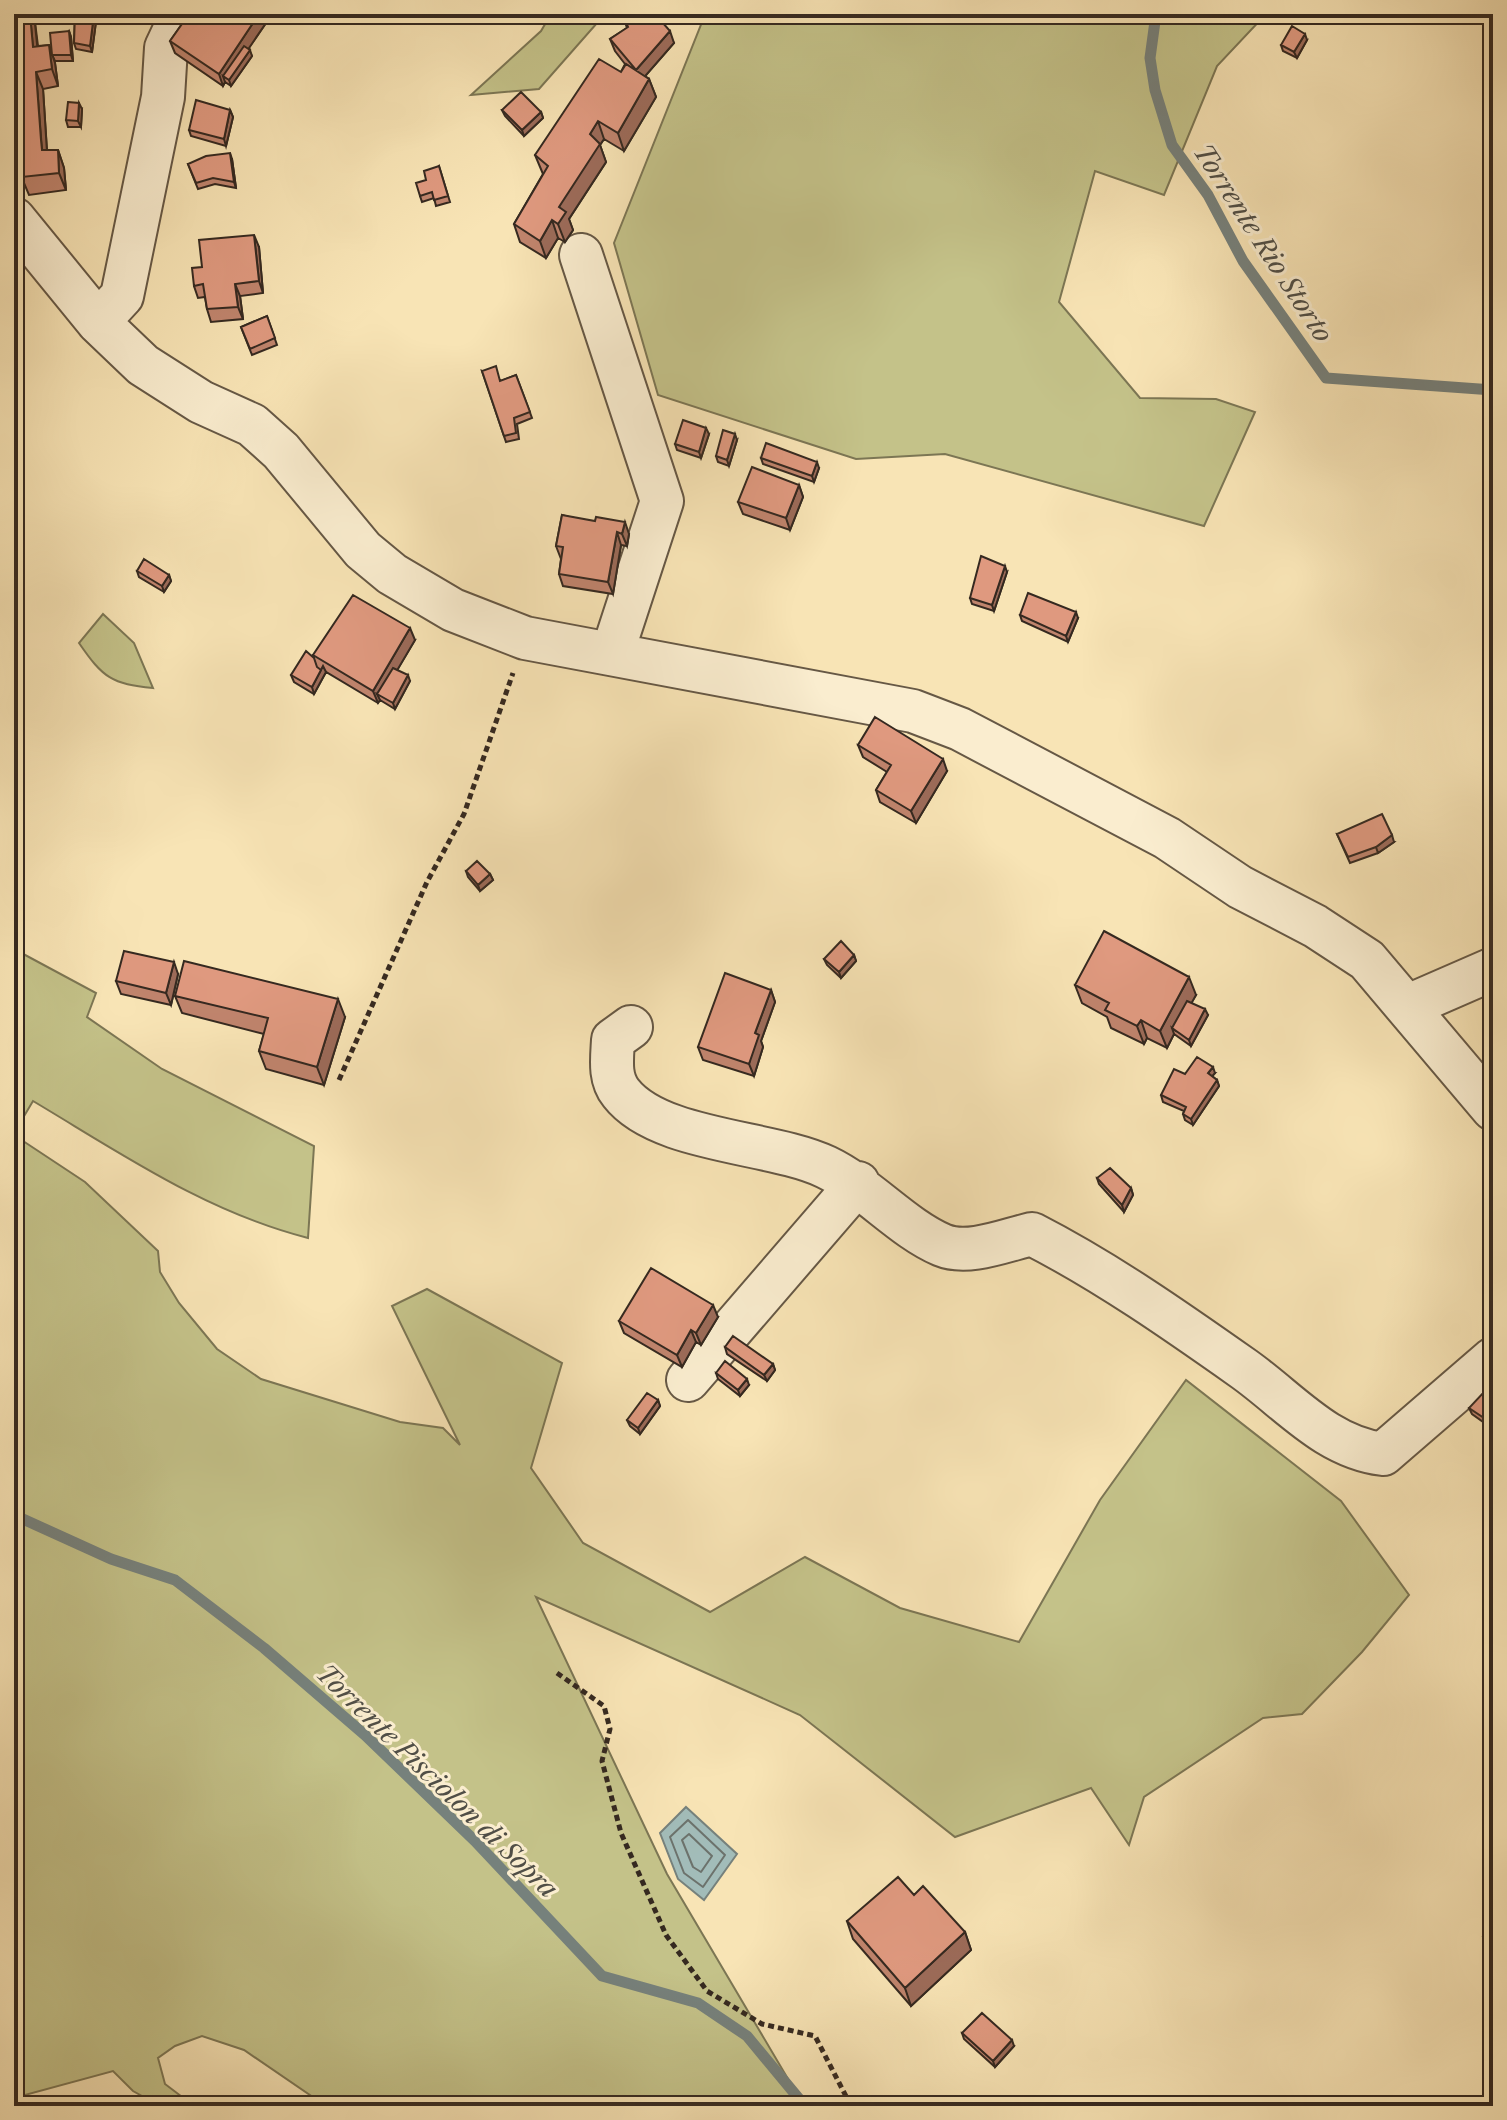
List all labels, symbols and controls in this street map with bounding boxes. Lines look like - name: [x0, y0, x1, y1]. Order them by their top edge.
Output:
- water label: Torrente Rio Storto: [1187, 138, 1339, 348]
- water label: Torrente Pisciolon di Sopra: [310, 1657, 565, 1905]

